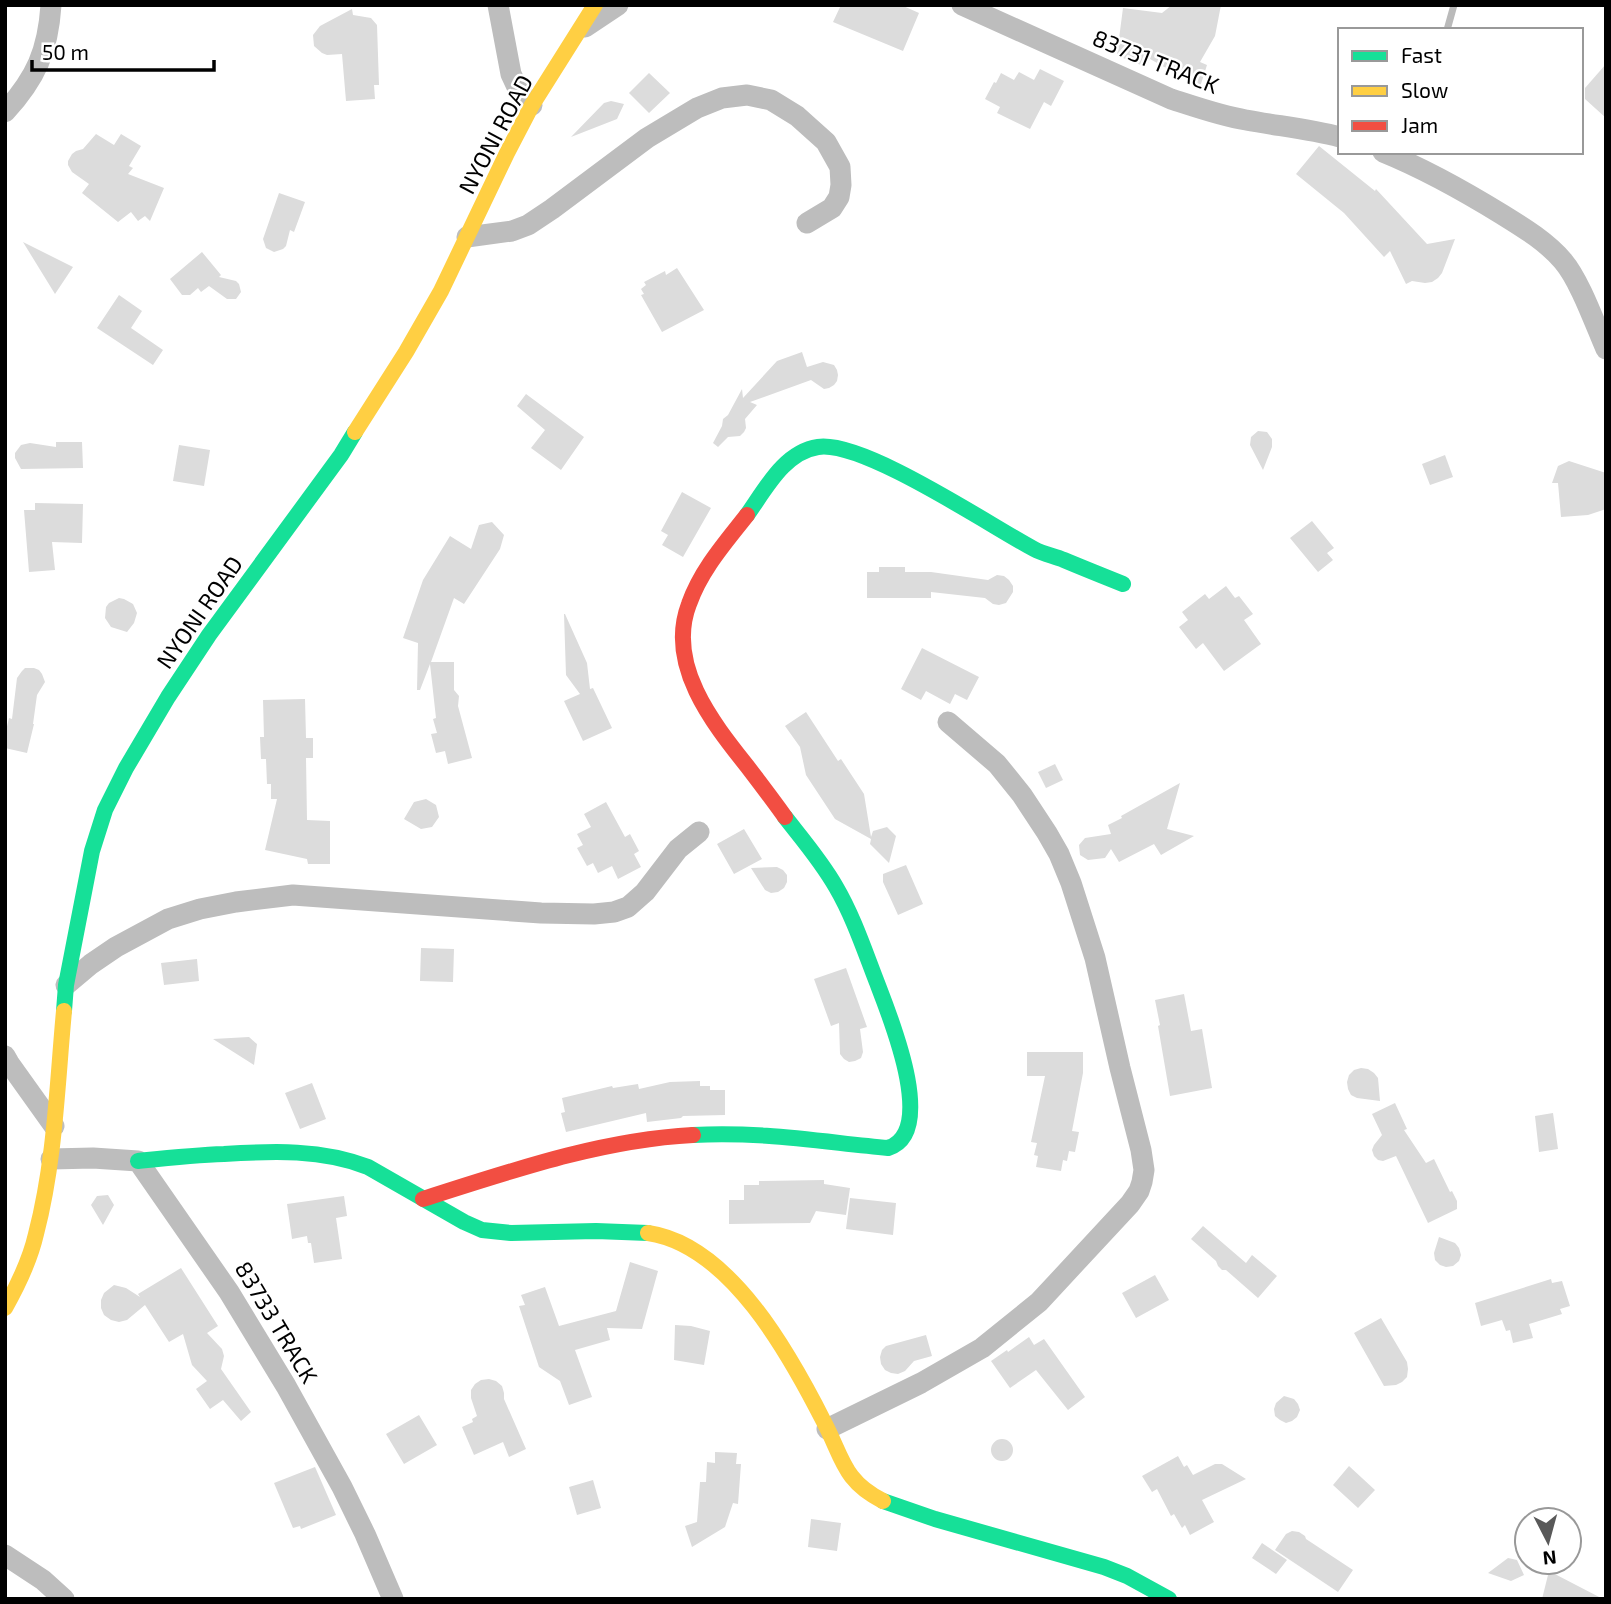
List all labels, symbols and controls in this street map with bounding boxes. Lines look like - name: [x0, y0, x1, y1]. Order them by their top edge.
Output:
- street label: 83731 TRACK: [1089, 23, 1224, 99]
- scale bar: [32, 28, 214, 72]
- legend: [1338, 28, 1583, 154]
- text: 50 m: [42, 39, 89, 64]
- text: Fast: [1401, 42, 1442, 67]
- street label: NYONI ROAD: [452, 70, 538, 198]
- text: Slow: [1401, 77, 1448, 102]
- text: Jam: [1401, 112, 1438, 137]
- street label: NYONI ROAD: [150, 550, 248, 674]
- street label: 83733 TRACK: [230, 1256, 325, 1388]
- north arrow: [1513, 1506, 1583, 1576]
- text: N: [1542, 1546, 1558, 1571]

